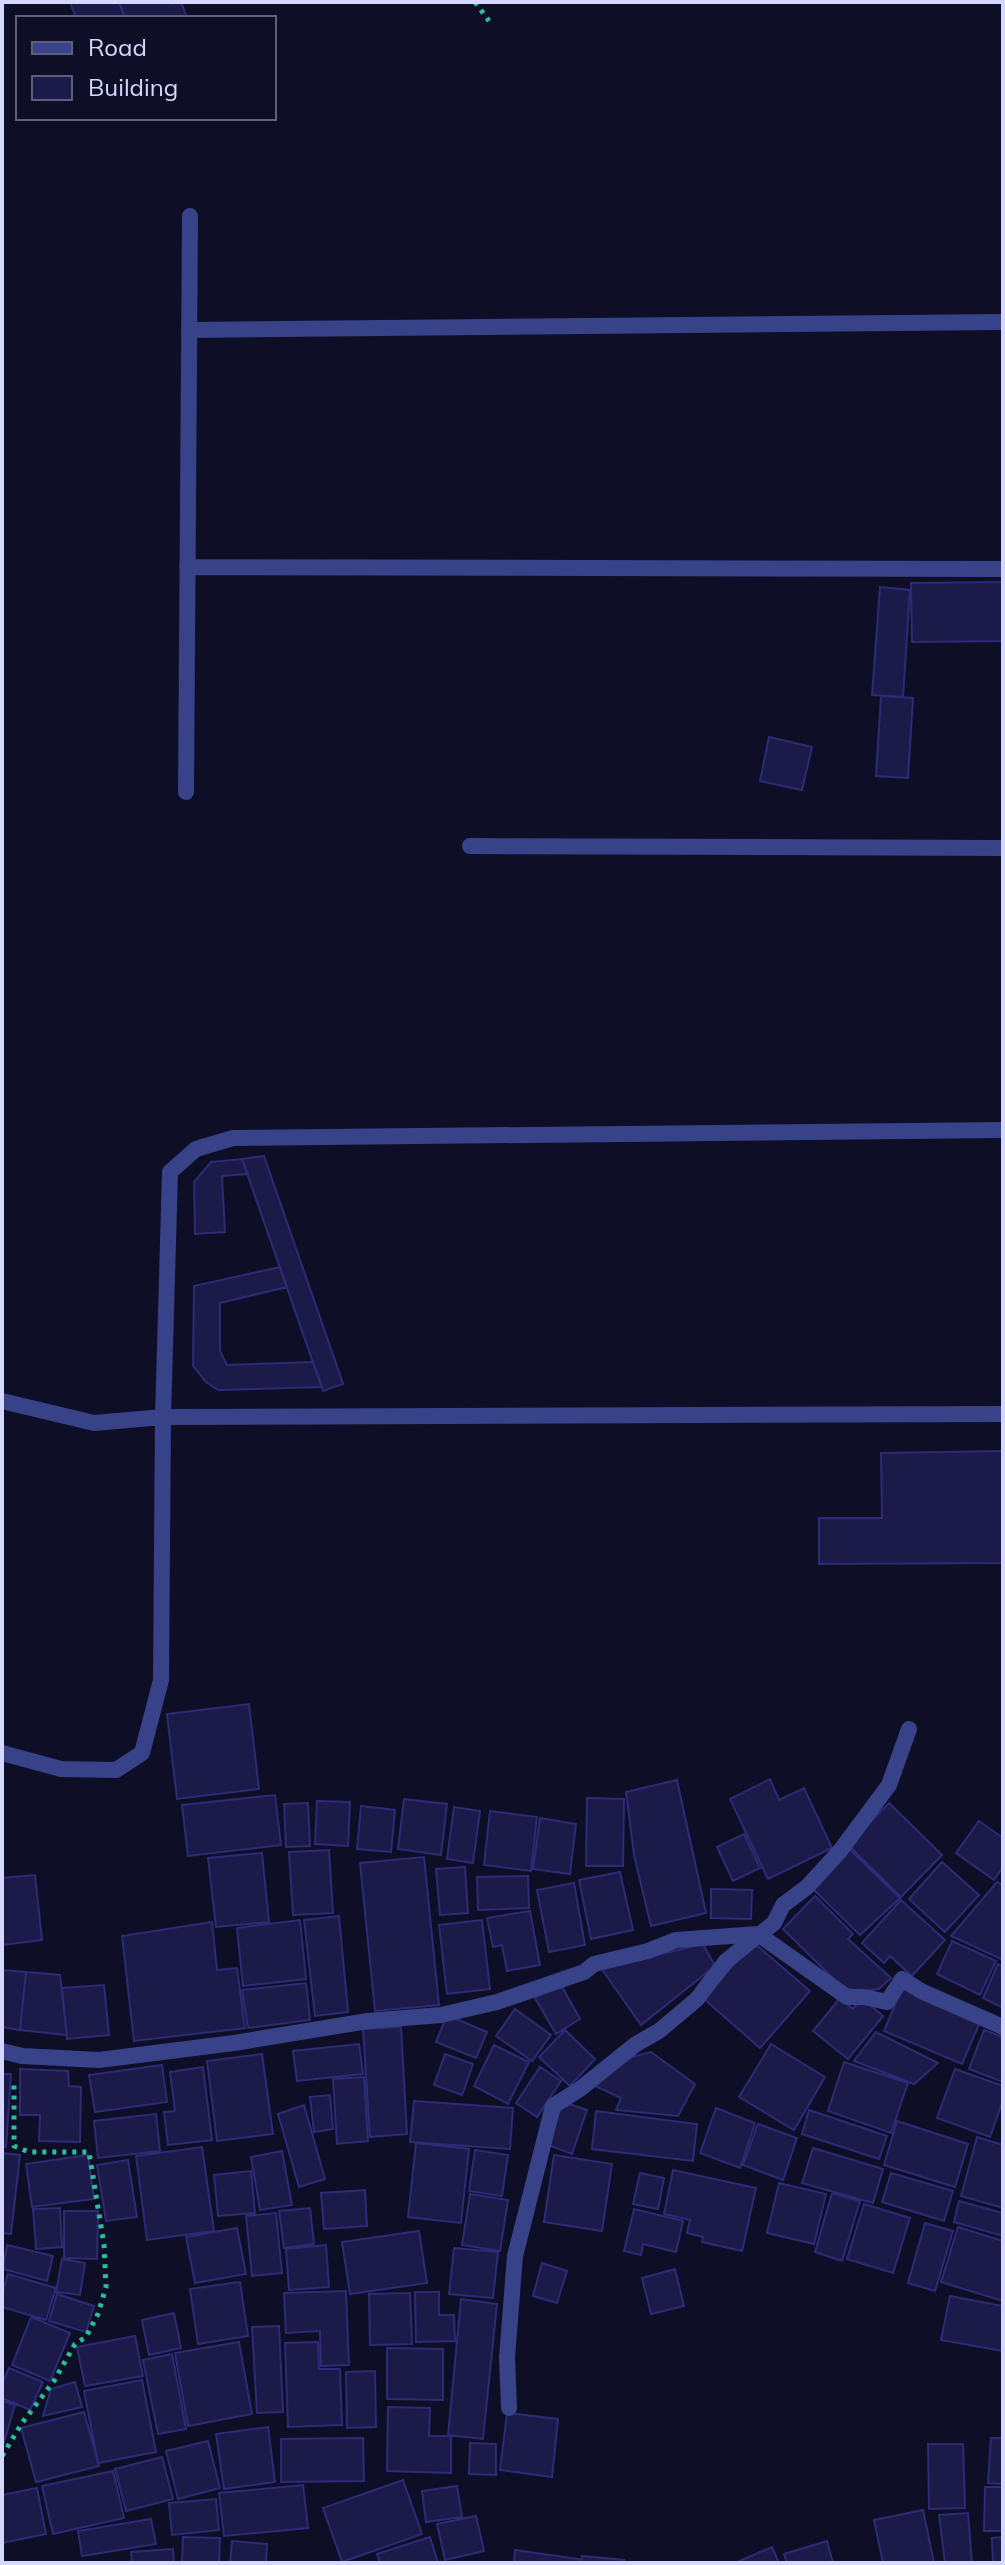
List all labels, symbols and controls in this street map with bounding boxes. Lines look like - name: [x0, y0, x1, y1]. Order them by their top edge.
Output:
- legend: [16, 16, 276, 120]
- text: Road: [88, 32, 147, 62]
- text: Building: [88, 72, 178, 102]

